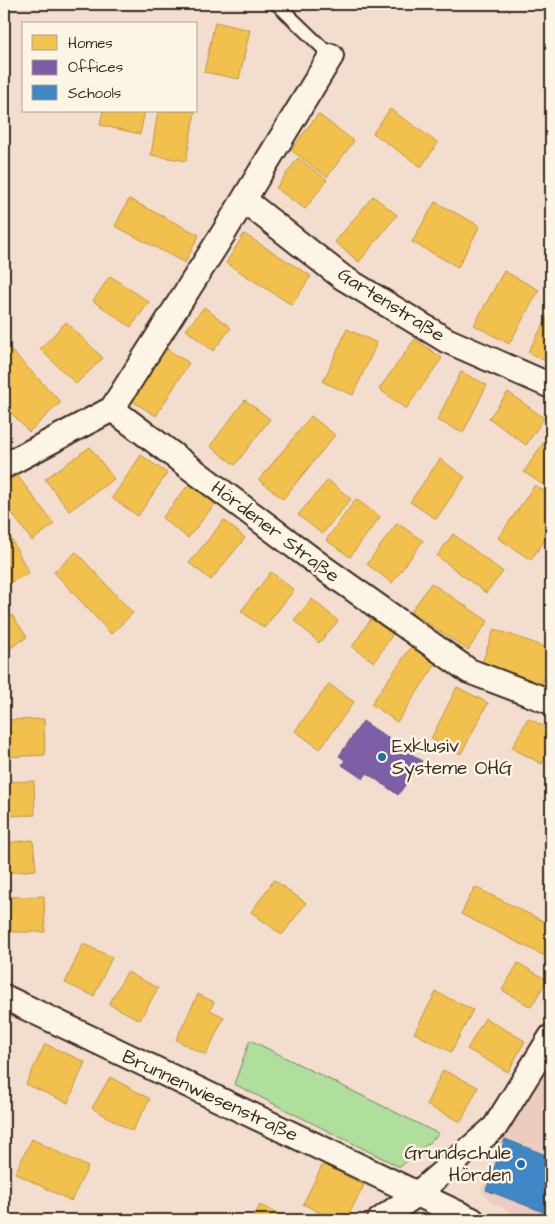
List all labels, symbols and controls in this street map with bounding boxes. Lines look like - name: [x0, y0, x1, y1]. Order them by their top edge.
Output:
- legend: [22, 22, 198, 112]
- text: Homes: [68, 33, 113, 54]
- text: Offices: [68, 57, 124, 78]
- text: Schools: [68, 83, 122, 104]
- street label: Gartenstraße: [332, 261, 450, 349]
- street label: Hördener Straße: [205, 475, 345, 589]
- place label: Exklusiv Systeme OHG: [392, 733, 512, 783]
- marker: Exklusiv Systeme OHG: [376, 751, 388, 763]
- street label: Brunnenwiesenstraße: [118, 1043, 302, 1149]
- place label: Grundschule Hörden: [405, 1140, 511, 1189]
- marker: Grundschule Hörden: [515, 1158, 527, 1170]

